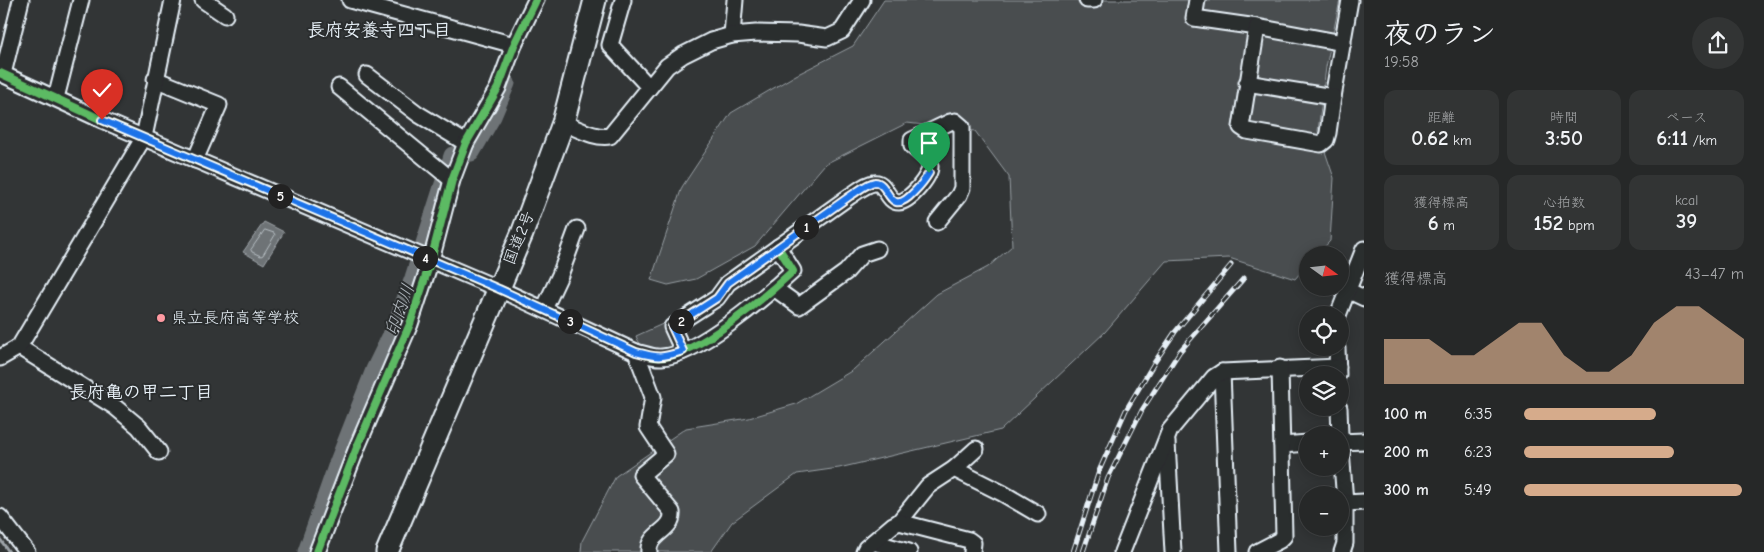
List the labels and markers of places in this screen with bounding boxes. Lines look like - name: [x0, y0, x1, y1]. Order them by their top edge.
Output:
- pin: [81, 69, 123, 120]
- pin: [908, 122, 950, 173]
- pin: 5: [268, 184, 292, 208]
- pin: 1: [794, 214, 818, 240]
- pin: 4: [412, 246, 438, 270]
- pin: 3: [558, 308, 582, 334]
- pin: 2: [668, 308, 694, 334]
- place label: 県立長府高等学校: [171, 309, 299, 327]
- marker: 県立長府高等学校: [155, 312, 167, 324]

